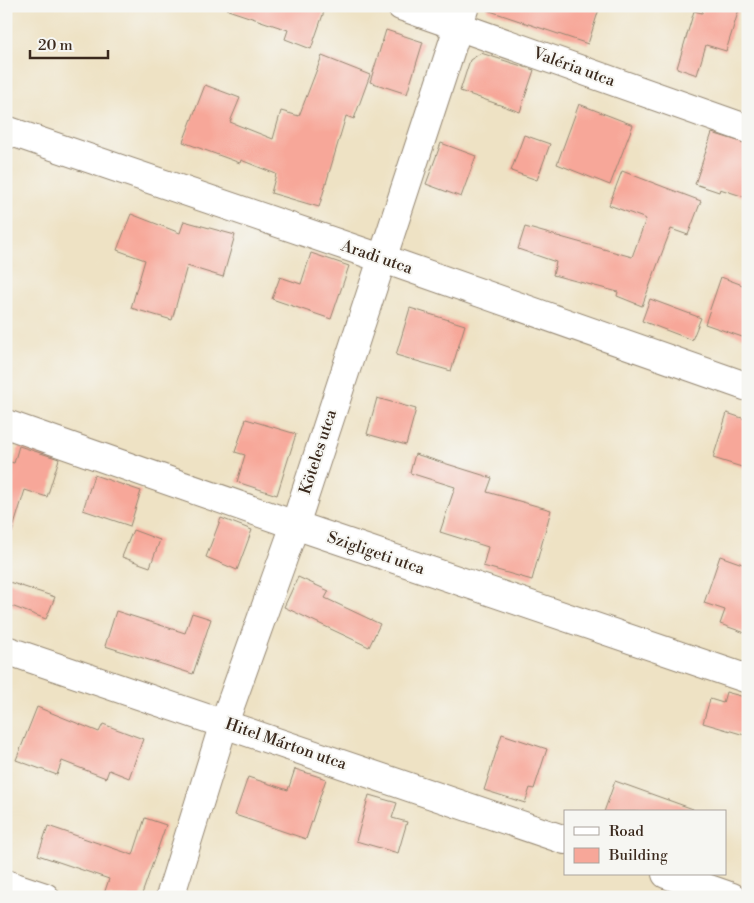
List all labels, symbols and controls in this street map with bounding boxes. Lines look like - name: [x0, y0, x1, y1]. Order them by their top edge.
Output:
- scale bar: [30, 28, 108, 60]
- text: 20 m: [38, 36, 73, 55]
- street label: Valéria utca: [529, 43, 619, 91]
- street label: Aradi utca: [338, 235, 416, 279]
- street label: Köteles utca: [295, 406, 341, 497]
- street label: Szigligeti utca: [325, 527, 428, 579]
- street label: Hitel Márton utca: [223, 714, 350, 774]
- legend: [564, 810, 726, 876]
- text: Road: [609, 822, 644, 841]
- text: Building: [608, 846, 668, 865]

